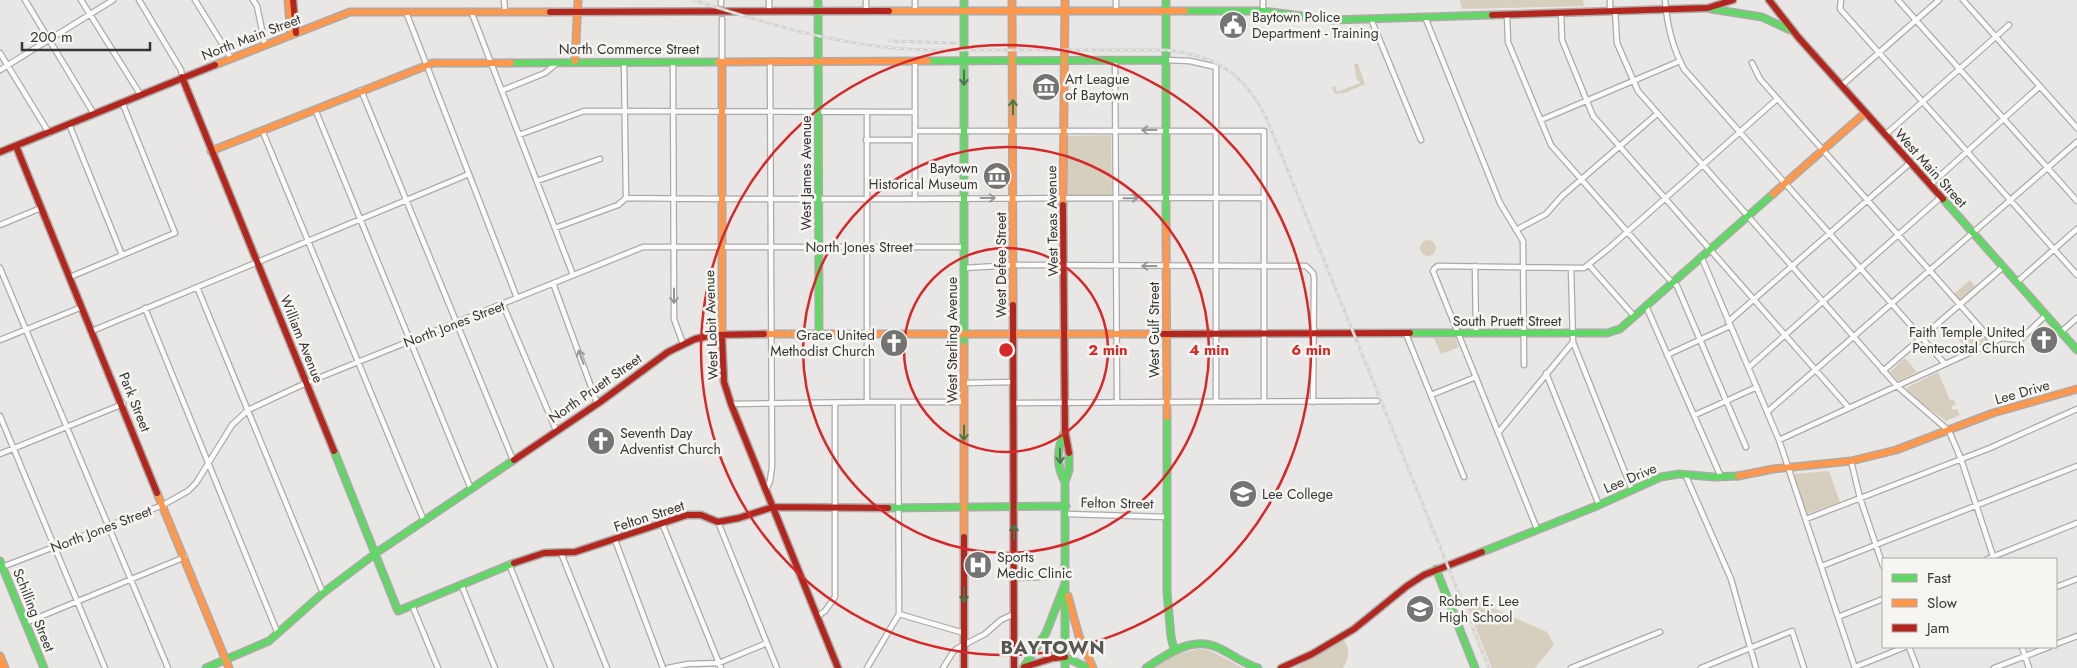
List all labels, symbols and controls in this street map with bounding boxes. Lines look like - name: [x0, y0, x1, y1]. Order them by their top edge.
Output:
- place label: Baytown Police Department - Training: [1252, 7, 1379, 43]
- street label: North Main Street: [198, 9, 304, 65]
- public building icon: Baytown Police Department - Training: [1218, 10, 1248, 40]
- scale bar: [22, 20, 150, 52]
- text: 200 m: [30, 26, 73, 48]
- street label: North Commerce Street: [559, 39, 700, 59]
- place label: Art League of Baytown: [1065, 69, 1129, 105]
- one-way arrow: [960, 70, 969, 86]
- museum icon: Art League of Baytown: [1031, 72, 1061, 102]
- one-way arrow: [1008, 99, 1018, 116]
- street label: West James Avenue: [796, 116, 816, 230]
- street label: West Main Street: [1890, 124, 1972, 212]
- one-way arrow: [1141, 125, 1157, 135]
- place label: Baytown Historical Museum: [869, 158, 978, 194]
- museum icon: Baytown Historical Museum: [982, 161, 1012, 191]
- street label: West Texas Avenue: [1041, 165, 1063, 277]
- one-way arrow: [980, 193, 996, 203]
- one-way arrow: [1122, 193, 1139, 203]
- street label: West Defee Street: [991, 211, 1011, 318]
- street label: North Jones Street: [805, 237, 913, 257]
- one-way arrow: [1142, 261, 1158, 271]
- street label: West Lobit Avenue: [699, 270, 723, 380]
- street label: West Sterling Avenue: [942, 277, 962, 403]
- street label: West Gulf Street: [1144, 281, 1164, 378]
- one-way arrow: [669, 288, 679, 304]
- street label: William Avenue: [275, 292, 329, 386]
- street label: North Jones Street: [400, 295, 508, 353]
- street label: South Pruett Street: [1453, 311, 1562, 331]
- place label: Faith Temple United Pentecostal Church: [1909, 322, 2025, 358]
- place label: Grace United Methodist Church: [770, 325, 875, 361]
- church icon: Faith Temple United Pentecostal Church: [2029, 325, 2059, 355]
- church icon: Grace United Methodist Church: [879, 328, 909, 358]
- text: 2 min: [1088, 339, 1128, 361]
- text: 4 min: [1189, 339, 1229, 361]
- text: 6 min: [1291, 339, 1331, 361]
- centre of rings: [997, 341, 1015, 359]
- street label: North Pruett Street: [544, 348, 646, 428]
- one-way arrow: [576, 350, 585, 365]
- street label: Park Street: [114, 369, 156, 435]
- street label: Lee Drive: [1992, 375, 2052, 409]
- place label: Seventh Day Adventist Church: [620, 423, 721, 459]
- one-way arrow: [959, 424, 969, 441]
- church icon: Seventh Day Adventist Church: [586, 426, 616, 456]
- one-way arrow: [1055, 448, 1064, 464]
- street label: Lee Drive: [1600, 458, 1660, 498]
- school or university icon: Lee College: [1228, 479, 1258, 509]
- place label: Lee College: [1262, 484, 1333, 504]
- street label: Felton Street: [1080, 492, 1154, 514]
- street label: Felton Street: [611, 495, 687, 537]
- street label: North Jones Street: [47, 500, 155, 558]
- one-way arrow: [1009, 524, 1019, 540]
- place label: Sports Medic Clinic: [997, 547, 1072, 583]
- hospital icon: Sports Medic Clinic: [963, 550, 993, 580]
- legend: [1882, 558, 2057, 648]
- street label: Schilling Street: [8, 565, 60, 655]
- text: Fast: [1927, 567, 1951, 589]
- one-way arrow: [959, 587, 969, 603]
- place label: Robert E. Lee High School: [1439, 591, 1519, 627]
- text: Slow: [1927, 592, 1958, 614]
- school or university icon: Robert E. Lee High School: [1405, 594, 1435, 624]
- text: Jam: [1925, 617, 1950, 639]
- district label: BAYTOWN: [1000, 634, 1106, 661]

